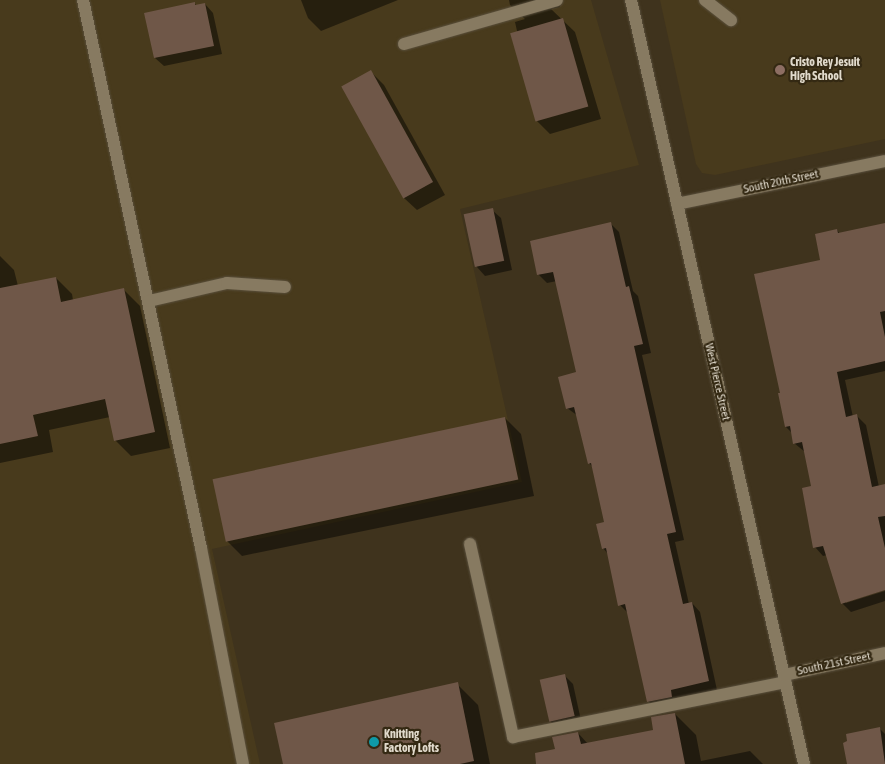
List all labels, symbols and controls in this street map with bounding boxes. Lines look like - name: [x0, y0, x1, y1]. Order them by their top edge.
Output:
- place label: Cristo Rey Jesuit High School: [790, 56, 860, 84]
- marker: Cristo Rey Jesuit High School: [774, 64, 786, 76]
- street label: South 20th Street: [742, 167, 820, 197]
- street label: West Pierce Street: [701, 342, 733, 422]
- street label: South 21st Street: [796, 649, 872, 679]
- place label: Knitting Factory Lofts: [384, 728, 439, 756]
- marker: Knitting Factory Lofts: [368, 736, 380, 748]

